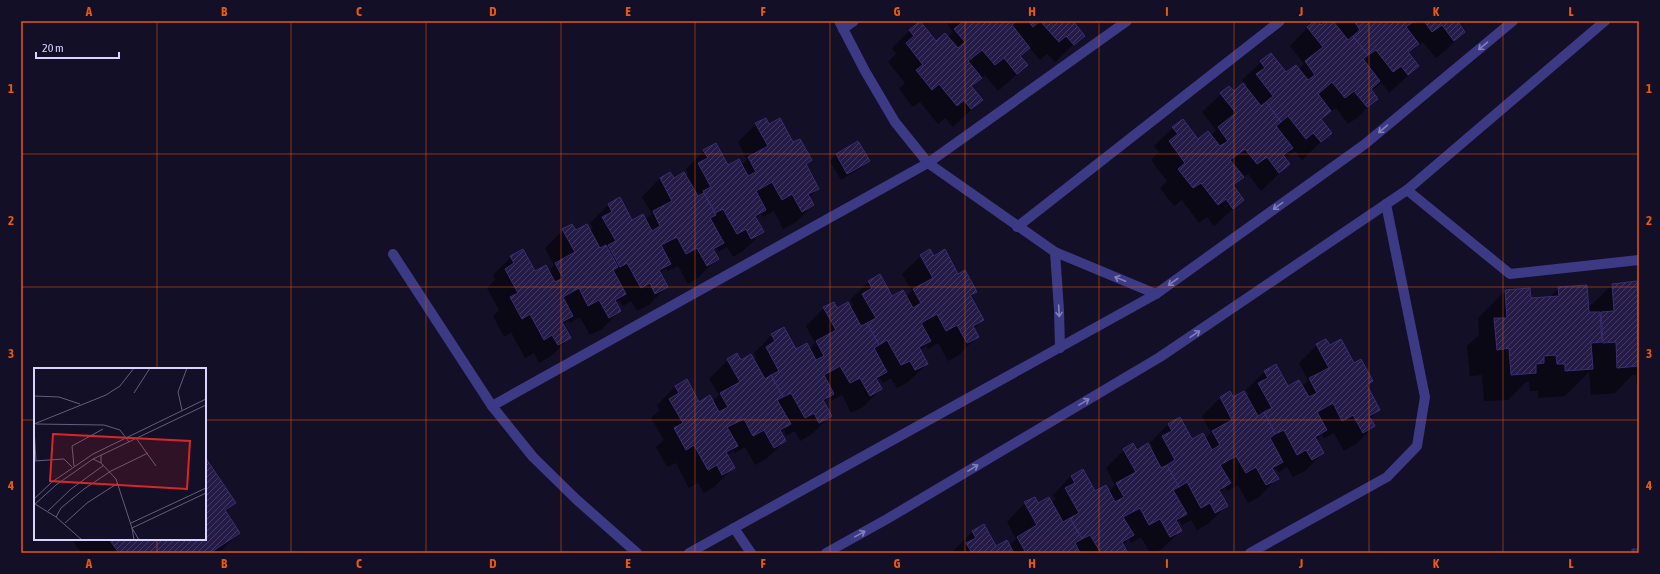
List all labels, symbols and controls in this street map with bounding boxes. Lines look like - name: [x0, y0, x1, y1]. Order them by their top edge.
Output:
- text: A: [85, 4, 93, 19]
- text: B: [221, 4, 228, 19]
- text: C: [356, 4, 362, 19]
- text: D: [489, 4, 497, 19]
- text: E: [625, 4, 631, 19]
- text: F: [760, 4, 766, 19]
- text: G: [894, 4, 901, 19]
- text: H: [1028, 4, 1036, 19]
- text: I: [1165, 4, 1169, 19]
- text: J: [1298, 4, 1303, 19]
- text: K: [1433, 4, 1440, 19]
- text: L: [1568, 4, 1574, 19]
- scale bar: [36, 34, 119, 60]
- text: 20 m: [42, 41, 64, 55]
- one-way arrow: [1477, 41, 1488, 50]
- text: 1: [8, 81, 14, 96]
- text: 1: [1646, 81, 1652, 96]
- one-way arrow: [1378, 125, 1388, 134]
- one-way arrow: [1273, 202, 1284, 211]
- text: 2: [8, 213, 14, 228]
- text: 2: [1646, 213, 1652, 228]
- one-way arrow: [1115, 275, 1127, 283]
- one-way arrow: [1168, 278, 1179, 286]
- one-way arrow: [1055, 304, 1063, 317]
- one-way arrow: [1189, 329, 1201, 337]
- text: 3: [8, 346, 14, 361]
- text: 3: [1646, 346, 1652, 361]
- inset map: [34, 368, 206, 540]
- one-way arrow: [1078, 398, 1089, 406]
- one-way arrow: [967, 464, 979, 472]
- text: 4: [7, 478, 14, 493]
- text: 4: [1645, 478, 1652, 493]
- one-way arrow: [854, 529, 866, 537]
- text: A: [85, 556, 93, 571]
- text: B: [221, 556, 228, 571]
- text: C: [356, 556, 362, 571]
- text: D: [489, 556, 497, 571]
- text: E: [625, 556, 631, 571]
- text: F: [760, 556, 766, 571]
- text: G: [894, 556, 901, 571]
- text: H: [1028, 556, 1036, 571]
- text: I: [1165, 556, 1169, 571]
- text: J: [1298, 556, 1303, 571]
- text: K: [1433, 556, 1440, 571]
- text: L: [1568, 556, 1574, 571]

